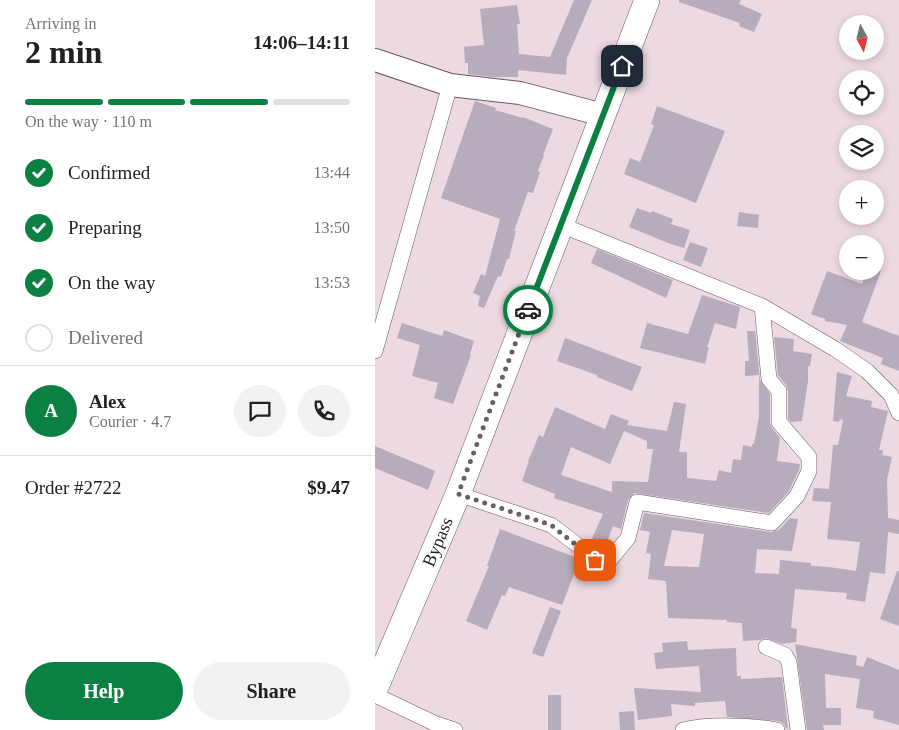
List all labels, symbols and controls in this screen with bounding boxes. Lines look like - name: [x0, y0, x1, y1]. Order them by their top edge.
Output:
- text: Arriving in: [25, 15, 97, 32]
- north arrow: [839, 15, 884, 60]
- map controls: [839, 15, 884, 280]
- text: 14:06–14:11: [253, 32, 350, 53]
- text: 2 min: [25, 34, 102, 70]
- pin: [601, 45, 643, 87]
- icon: home: [608, 52, 636, 80]
- button: locate: [839, 70, 884, 115]
- text: On the way · 110 m: [25, 113, 152, 130]
- button: layers: [839, 125, 884, 170]
- icon: check: [25, 159, 53, 187]
- text: Confirmed: [68, 162, 150, 183]
- text: 13:44: [314, 164, 350, 181]
- button: +: [839, 180, 884, 225]
- icon: check: [25, 214, 53, 242]
- text: Preparing: [68, 217, 142, 238]
- text: 13:50: [314, 219, 350, 236]
- button: −: [839, 235, 884, 280]
- icon: check: [25, 269, 53, 297]
- text: On the way: [68, 272, 156, 293]
- text: 13:53: [314, 274, 350, 291]
- courier: [503, 285, 553, 335]
- icon: car: [514, 296, 542, 324]
- text: Delivered: [68, 327, 143, 348]
- button: chat: [234, 385, 286, 437]
- button: phone: [298, 385, 350, 437]
- text: Alex: [89, 391, 126, 412]
- text: A: [44, 400, 58, 421]
- text: Courier · 4.7: [89, 413, 171, 430]
- text: Order #2722: [25, 477, 122, 498]
- text: $9.47: [307, 477, 350, 498]
- street label: Bypass: [418, 514, 457, 570]
- pin: [574, 539, 616, 581]
- icon: bag: [581, 546, 609, 574]
- button: Help: [25, 662, 183, 720]
- button: Share: [193, 662, 350, 720]

